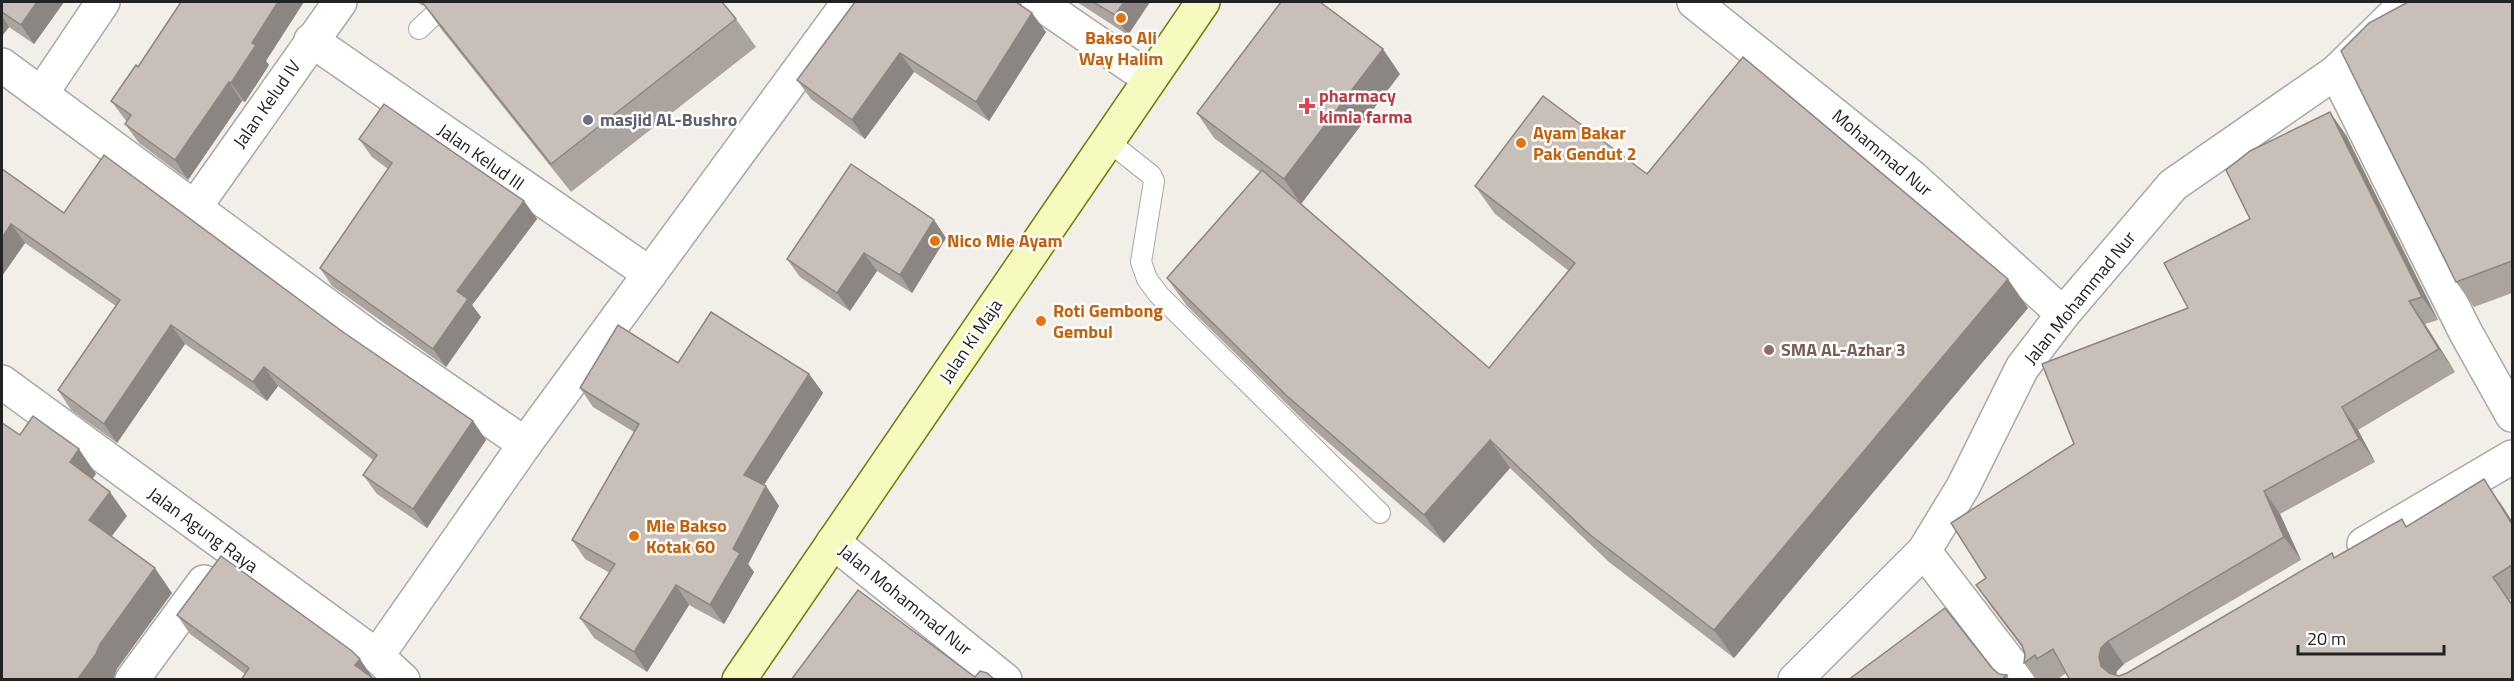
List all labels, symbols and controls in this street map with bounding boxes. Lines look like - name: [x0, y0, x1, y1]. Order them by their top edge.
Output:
- marker: Bakso Ali Way Halim: [1114, 11, 1128, 25]
- place label: Bakso Ali Way Halim: [1079, 24, 1163, 72]
- street label: Jalan Kelud IV: [226, 54, 307, 153]
- place label: pharmacy kimia farma: [1319, 82, 1412, 130]
- marker: pharmacy kimia farma: [1300, 99, 1314, 113]
- street label: Mohammad Nur: [1826, 102, 1938, 203]
- place label: masjid AL-Bushro: [600, 106, 737, 133]
- marker: masjid AL-Bushro: [581, 113, 595, 127]
- street label: Jalan Kelud III: [432, 117, 530, 196]
- place label: Ayam Bakar Pak Gendut 2: [1533, 119, 1637, 167]
- marker: Ayam Bakar Pak Gendut 2: [1514, 136, 1528, 150]
- street label: Jalan Mohammad Nur: [2017, 225, 2142, 370]
- place label: Nico Mie Ayam: [947, 227, 1063, 254]
- marker: Nico Mie Ayam: [928, 234, 942, 248]
- street label: Jalan Ki Maja: [932, 293, 1009, 388]
- place label: Roti Gembong Gembul: [1053, 297, 1163, 345]
- marker: Roti Gembong Gembul: [1034, 314, 1048, 328]
- place label: SMA AL-Azhar 3: [1781, 336, 1906, 363]
- marker: SMA AL-Azhar 3: [1762, 343, 1776, 357]
- street label: Jalan Agung Raya: [142, 480, 264, 579]
- place label: Mie Bakso Kotak 60: [646, 512, 727, 560]
- marker: Mie Bakso Kotak 60: [627, 529, 641, 543]
- street label: Jalan Mohammad Nur: [833, 537, 978, 662]
- scale bar: [2298, 618, 2444, 656]
- text: 20 m: [2307, 625, 2346, 652]

